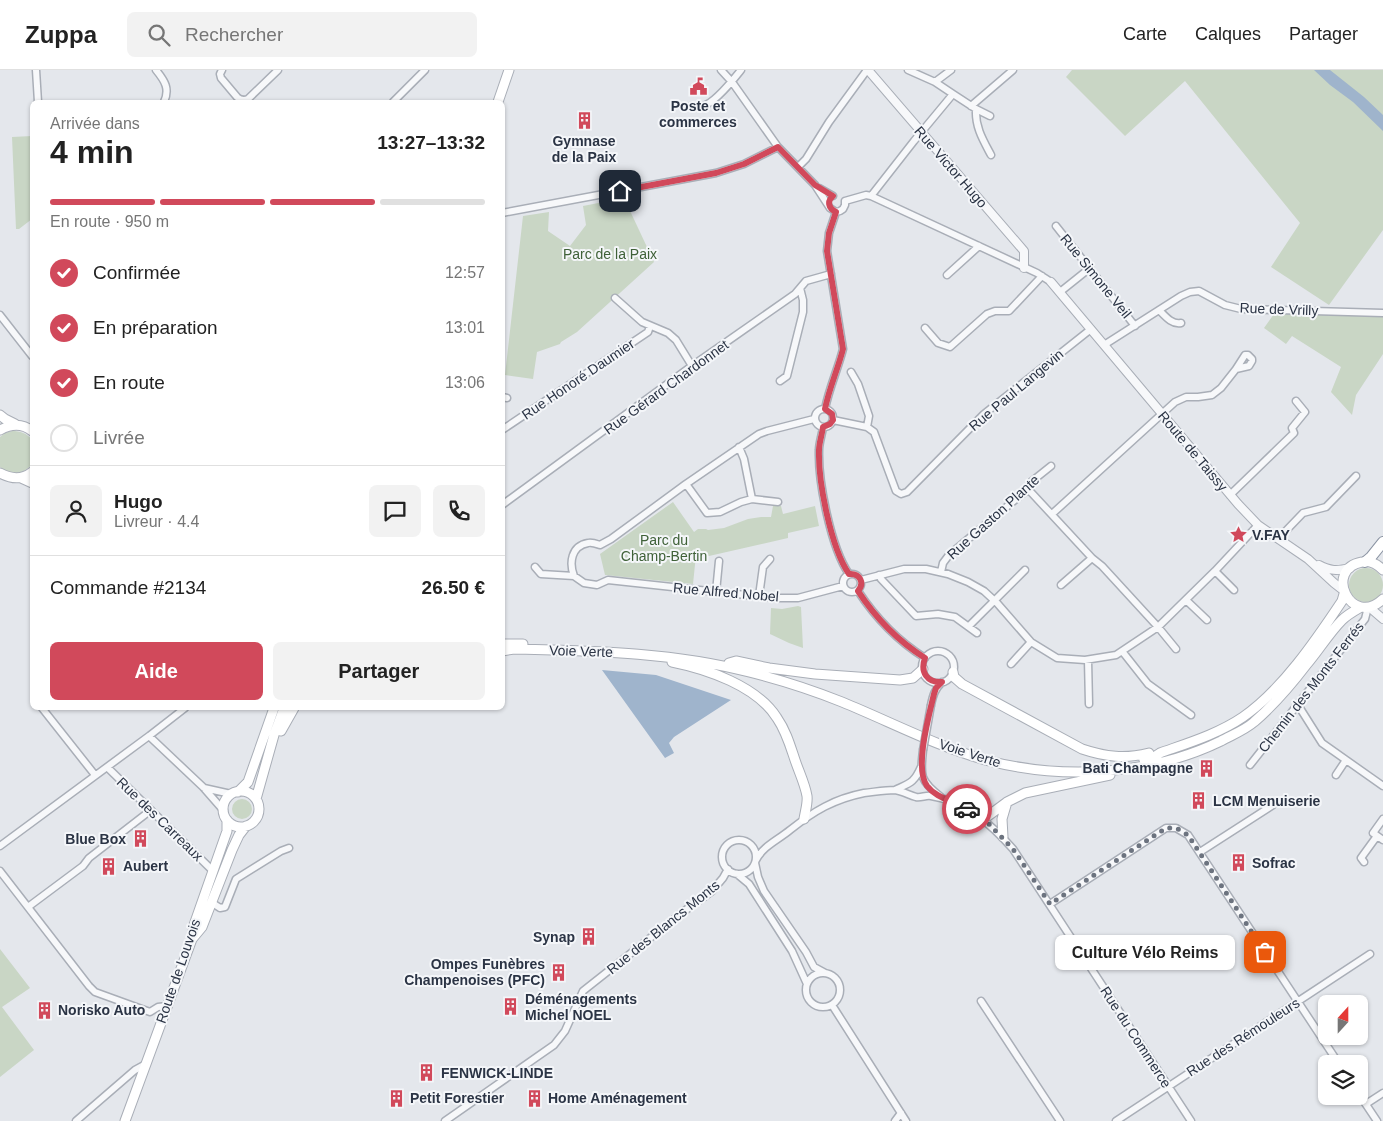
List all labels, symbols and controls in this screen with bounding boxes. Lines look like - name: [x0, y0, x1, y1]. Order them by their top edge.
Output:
- search box: [127, 12, 477, 57]
- text: Zuppa: [25, 21, 97, 48]
- icon: search: [145, 21, 173, 49]
- text: Rechercher: [185, 24, 283, 45]
- text: Carte: [1123, 24, 1167, 44]
- text: Calques: [1195, 24, 1261, 44]
- text: Partager: [1289, 24, 1358, 44]
- public building icon: Poste et commerces: [688, 76, 708, 96]
- place label: Poste et commerces: [659, 98, 737, 130]
- building icon: Gymnase de la Paix: [574, 111, 594, 131]
- text: Arrivée dans: [50, 115, 140, 132]
- street label: Rue Victor Hugo: [911, 123, 991, 211]
- text: 13:27–13:32: [377, 132, 485, 153]
- place label: Gymnase de la Paix: [552, 133, 617, 165]
- text: 4 min: [50, 134, 134, 170]
- pin: [599, 170, 641, 212]
- icon: home: [606, 177, 634, 205]
- text: En route · 950 m: [50, 213, 169, 230]
- street label: Rue Simone Veil: [1057, 231, 1135, 321]
- park label: Parc de la Paix: [563, 246, 657, 262]
- icon: check: [50, 259, 78, 287]
- text: Confirmée: [93, 262, 181, 283]
- text: 12:57: [445, 264, 485, 281]
- street label: Rue de Vrilly: [1239, 300, 1319, 318]
- icon: check: [50, 314, 78, 342]
- text: En préparation: [93, 317, 218, 338]
- text: 13:01: [445, 319, 485, 336]
- street label: Rue Honoré Daumier: [519, 335, 638, 423]
- street label: Rue Gérard Chardonnet: [601, 336, 732, 438]
- street label: Rue Paul Langevin: [966, 346, 1066, 434]
- icon: check: [50, 369, 78, 397]
- text: En route: [93, 372, 165, 393]
- text: 13:06: [445, 374, 485, 391]
- street label: Route de Taissy: [1155, 408, 1231, 494]
- text: Livrée: [93, 427, 145, 448]
- street label: Rue Gaston Plante: [944, 471, 1042, 563]
- button: person: [50, 485, 102, 537]
- button: chat: [369, 485, 421, 537]
- button: phone: [433, 485, 485, 537]
- text: Hugo: [114, 491, 163, 512]
- text: Livreur · 4.4: [114, 513, 199, 530]
- place icon: V.FAY: [1228, 525, 1248, 545]
- place label: V.FAY: [1252, 527, 1291, 543]
- park label: Parc du Champ-Bertin: [621, 532, 707, 564]
- text: Commande #2134: [50, 577, 206, 598]
- text: 26.50 €: [422, 577, 485, 598]
- street label: Rue Alfred Nobel: [673, 579, 779, 605]
- street label: Chemin des Monts Ferrés: [1255, 619, 1367, 755]
- button: Aide: [50, 642, 263, 700]
- button: Partager: [273, 642, 485, 700]
- street label: Voie Verte: [549, 642, 613, 660]
- street label: Voie Verte: [937, 736, 1003, 771]
- building icon: Bati Champagne: [1197, 758, 1217, 778]
- place label: Bati Champagne: [1083, 760, 1193, 776]
- street label: Rue des Carreaux: [114, 774, 206, 864]
- courier: [942, 784, 992, 834]
- building icon: LCM Menuiserie: [1189, 791, 1209, 811]
- place label: LCM Menuiserie: [1213, 793, 1321, 809]
- icon: car: [953, 795, 981, 823]
- building icon: Blue Box: [130, 829, 150, 849]
- place label: Blue Box: [65, 831, 126, 847]
- building icon: Sofrac: [1228, 853, 1248, 873]
- place label: Sofrac: [1252, 855, 1296, 871]
- building icon: Aubert: [99, 856, 119, 876]
- place label: Aubert: [123, 858, 168, 874]
- street label: Rue des Blancs Monts: [604, 877, 722, 977]
- street label: Route de Louvois: [153, 917, 203, 1025]
- building icon: Synap: [579, 927, 599, 947]
- place label: Synap: [533, 929, 575, 945]
- pin: [1244, 931, 1286, 973]
- callout: Culture Vélo Reims: [1055, 934, 1235, 970]
- icon: bag: [1251, 938, 1279, 966]
- text: Culture Vélo Reims: [1072, 944, 1218, 961]
- place label: Ompes Funèbres Champenoises (PFC): [404, 956, 545, 988]
- building icon: Ompes Funèbres Champenoises (PFC): [549, 962, 569, 982]
- street label: Rue du Commerce: [1097, 983, 1175, 1091]
- place label: Déménagements Michel NOEL: [525, 991, 637, 1023]
- street label: Rue des Rémouleurs: [1183, 994, 1303, 1080]
- north arrow: [1318, 995, 1368, 1045]
- map controls: [1318, 995, 1368, 1105]
- building icon: Déménagements Michel NOEL: [501, 997, 521, 1017]
- building icon: Norisko Auto: [34, 1000, 54, 1020]
- place label: Norisko Auto: [58, 1002, 145, 1018]
- button: layers: [1318, 1055, 1368, 1105]
- building icon: FENWICK-LINDE: [417, 1063, 437, 1083]
- place label: FENWICK-LINDE: [441, 1065, 553, 1081]
- building icon: Petit Forestier: [386, 1088, 406, 1108]
- building icon: Home Aménagement: [524, 1088, 544, 1108]
- place label: Petit Forestier: [410, 1090, 505, 1106]
- place label: Home Aménagement: [548, 1090, 687, 1106]

